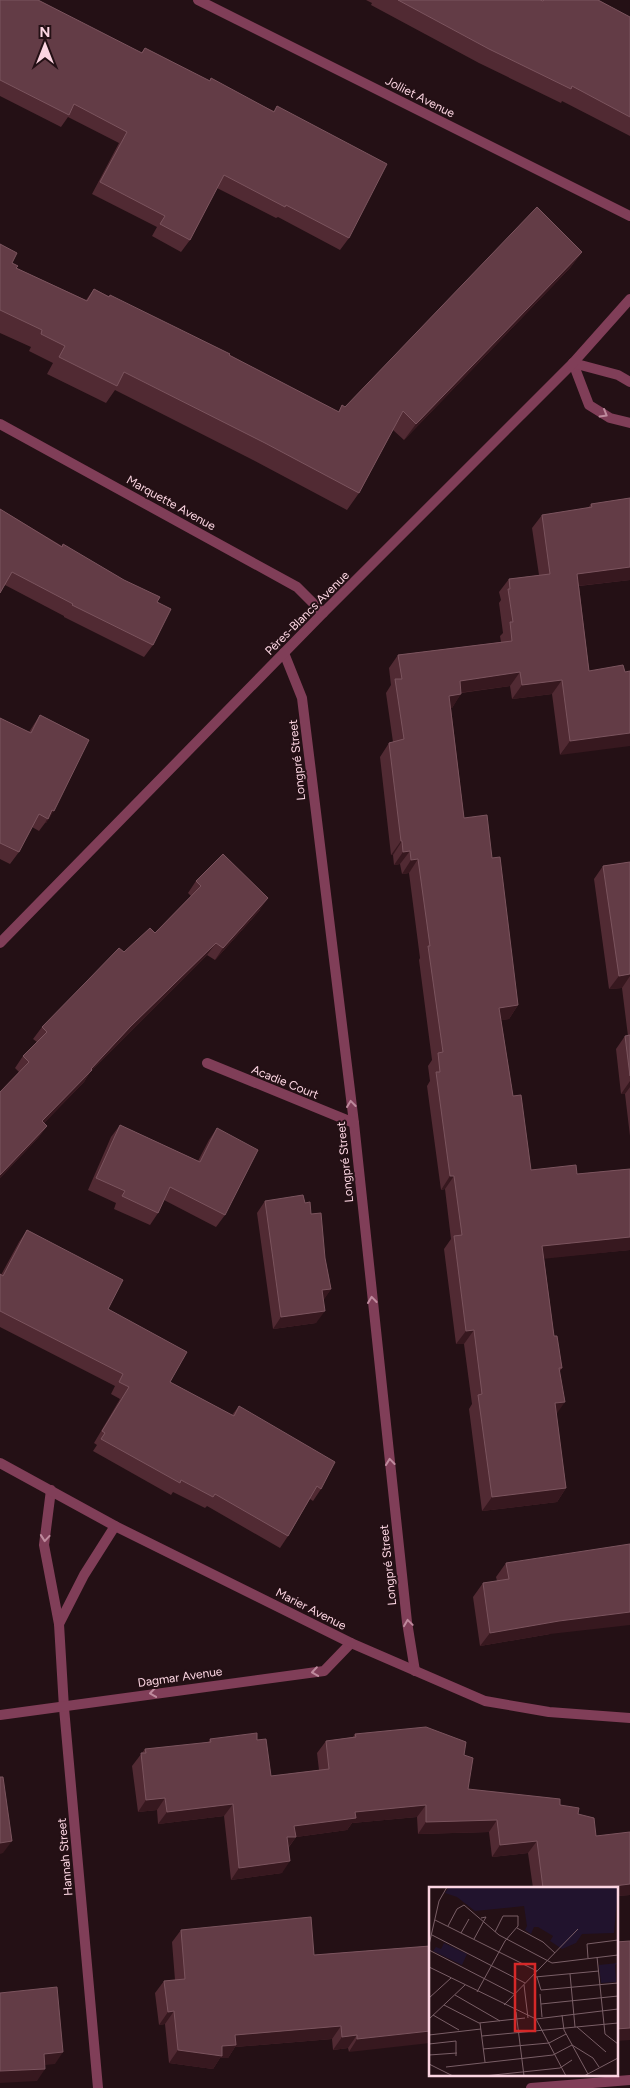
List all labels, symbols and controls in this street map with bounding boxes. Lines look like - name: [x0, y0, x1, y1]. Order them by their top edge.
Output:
- north arrow: [20, 20, 70, 70]
- text: N: [40, 24, 50, 41]
- street label: Jolliet Avenue: [383, 74, 457, 121]
- one-way arrow: [598, 408, 607, 418]
- street label: Marquette Avenue: [124, 473, 218, 533]
- street label: Pères-Blancs Avenue: [262, 568, 352, 658]
- street label: Longpré Street: [286, 718, 308, 801]
- street label: Acadie Court: [250, 1062, 321, 1102]
- one-way arrow: [346, 1099, 357, 1107]
- street label: Longpré Street: [334, 1120, 356, 1203]
- one-way arrow: [367, 1296, 378, 1304]
- one-way arrow: [385, 1457, 396, 1465]
- street label: Longpré Street: [377, 1523, 399, 1606]
- one-way arrow: [40, 1534, 51, 1542]
- street label: Marier Avenue: [273, 1585, 349, 1633]
- one-way arrow: [403, 1619, 413, 1628]
- street label: Dagmar Avenue: [137, 1664, 224, 1690]
- one-way arrow: [310, 1666, 318, 1677]
- one-way arrow: [149, 1688, 158, 1698]
- street label: Hannah Street: [55, 1817, 75, 1896]
- inset map: [429, 1887, 618, 2076]

